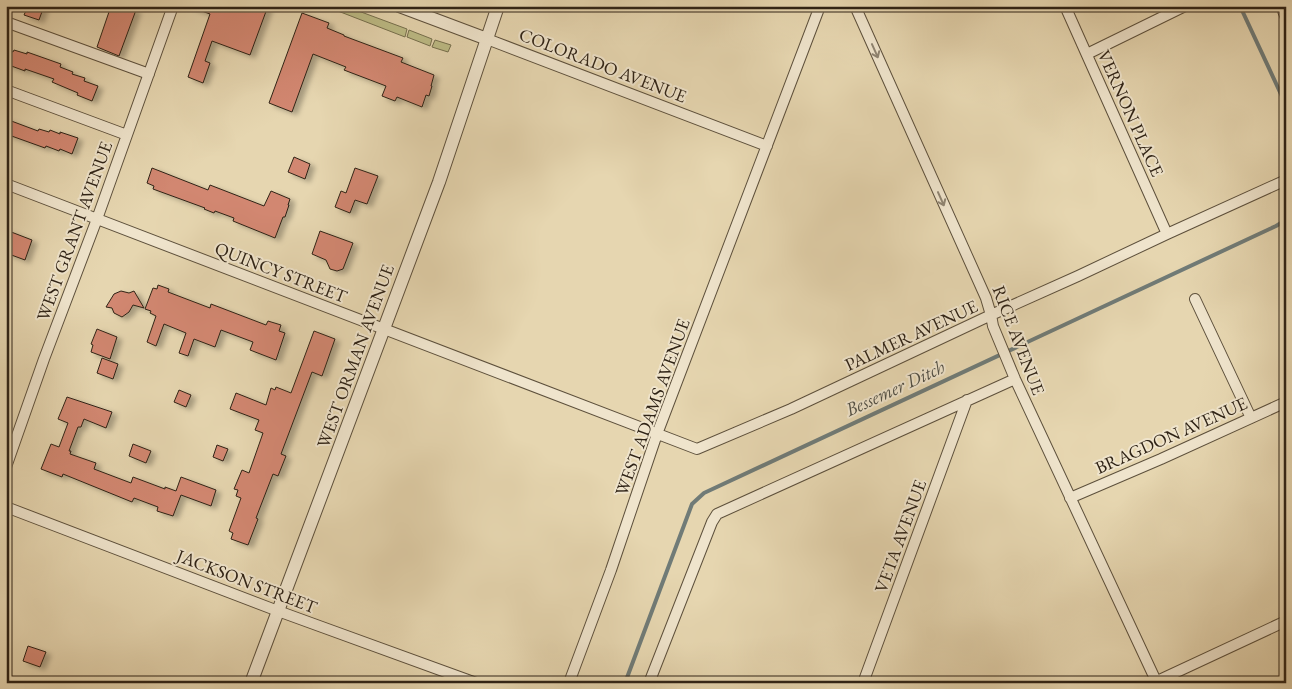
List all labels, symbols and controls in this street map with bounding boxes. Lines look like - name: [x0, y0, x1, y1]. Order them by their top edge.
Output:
- street label: COLORADO AVENUE: [516, 22, 690, 108]
- one-way arrow: [870, 43, 880, 58]
- street label: VERNON PLACE: [1093, 46, 1169, 180]
- street label: WEST GRANT AVENUE: [31, 138, 117, 324]
- one-way arrow: [937, 191, 947, 206]
- street label: QUINCY STREET: [212, 236, 351, 308]
- street label: WEST ORMAN AVENUE: [311, 261, 399, 451]
- street label: RICE AVENUE: [988, 282, 1050, 398]
- street label: PALMER AVENUE: [841, 294, 981, 376]
- street label: WEST ADAMS AVENUE: [609, 315, 695, 499]
- water label: Bessemer Ditch: [840, 354, 949, 422]
- street label: BRAGDON AVENUE: [1091, 391, 1251, 479]
- street label: VETA AVENUE: [869, 476, 931, 596]
- street label: JACKSON STREET: [172, 543, 321, 619]

